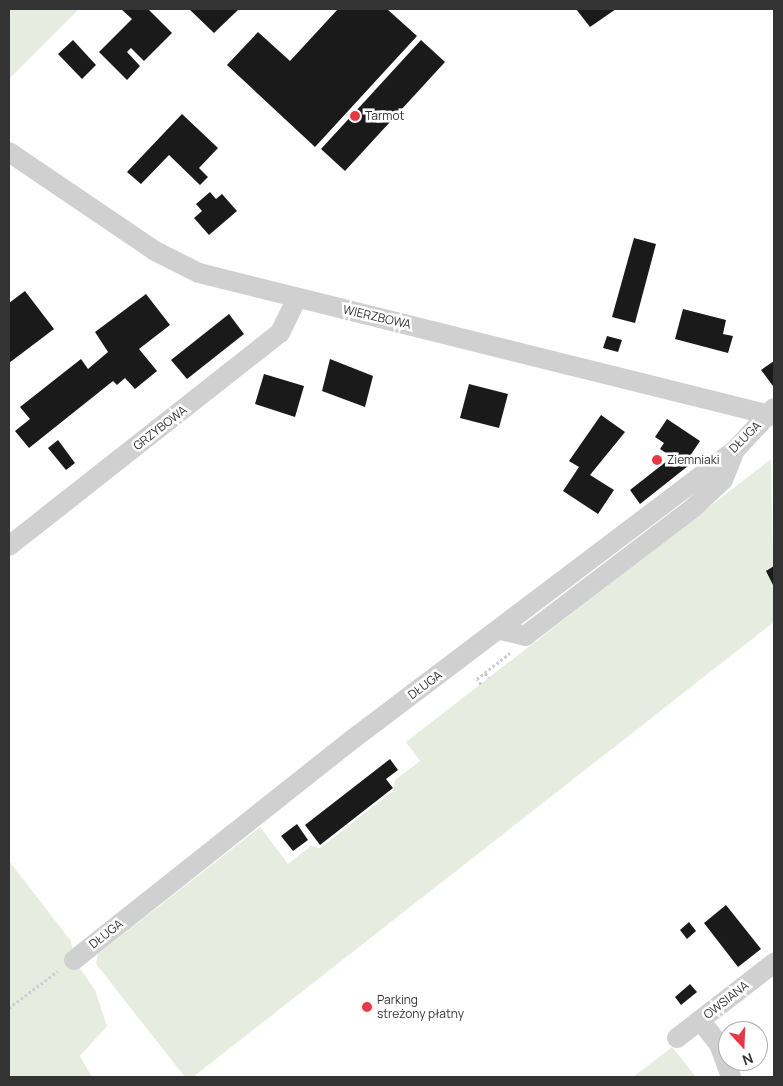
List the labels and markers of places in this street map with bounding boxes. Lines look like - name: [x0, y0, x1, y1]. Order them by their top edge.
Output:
- place label: Tarmot: [365, 109, 404, 123]
- marker: Tarmot: [349, 110, 361, 122]
- place label: Ziemniaki: [667, 453, 720, 467]
- marker: Ziemniaki: [651, 454, 663, 466]
- place label: Parking streżony płatny: [377, 993, 464, 1021]
- marker: Parking streżony płatny: [361, 1001, 373, 1013]

